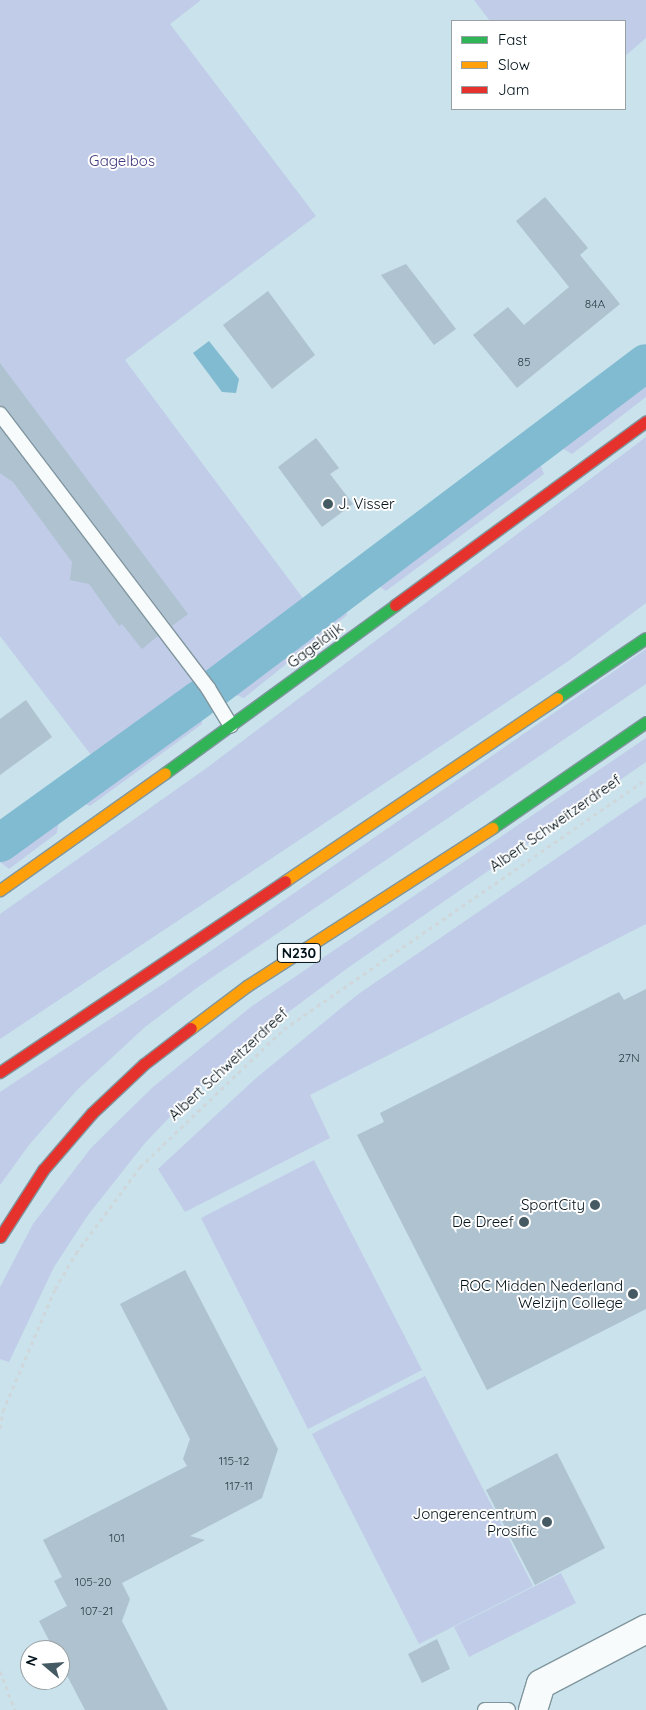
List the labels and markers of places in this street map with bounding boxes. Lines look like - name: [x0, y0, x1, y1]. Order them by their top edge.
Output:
- place label: J. Visser: [338, 495, 395, 513]
- marker: J. Visser: [322, 498, 334, 510]
- place label: SportCity: [521, 1196, 585, 1214]
- marker: SportCity: [589, 1199, 601, 1211]
- place label: De Dreef: [452, 1213, 514, 1231]
- marker: De Dreef: [518, 1216, 530, 1228]
- place label: ROC Midden Nederland Welzijn College: [460, 1276, 623, 1311]
- marker: ROC Midden Nederland Welzijn College: [627, 1288, 639, 1300]
- place label: Jongerencentrum Prosific: [413, 1504, 537, 1539]
- marker: Jongerencentrum Prosific: [541, 1516, 553, 1528]

